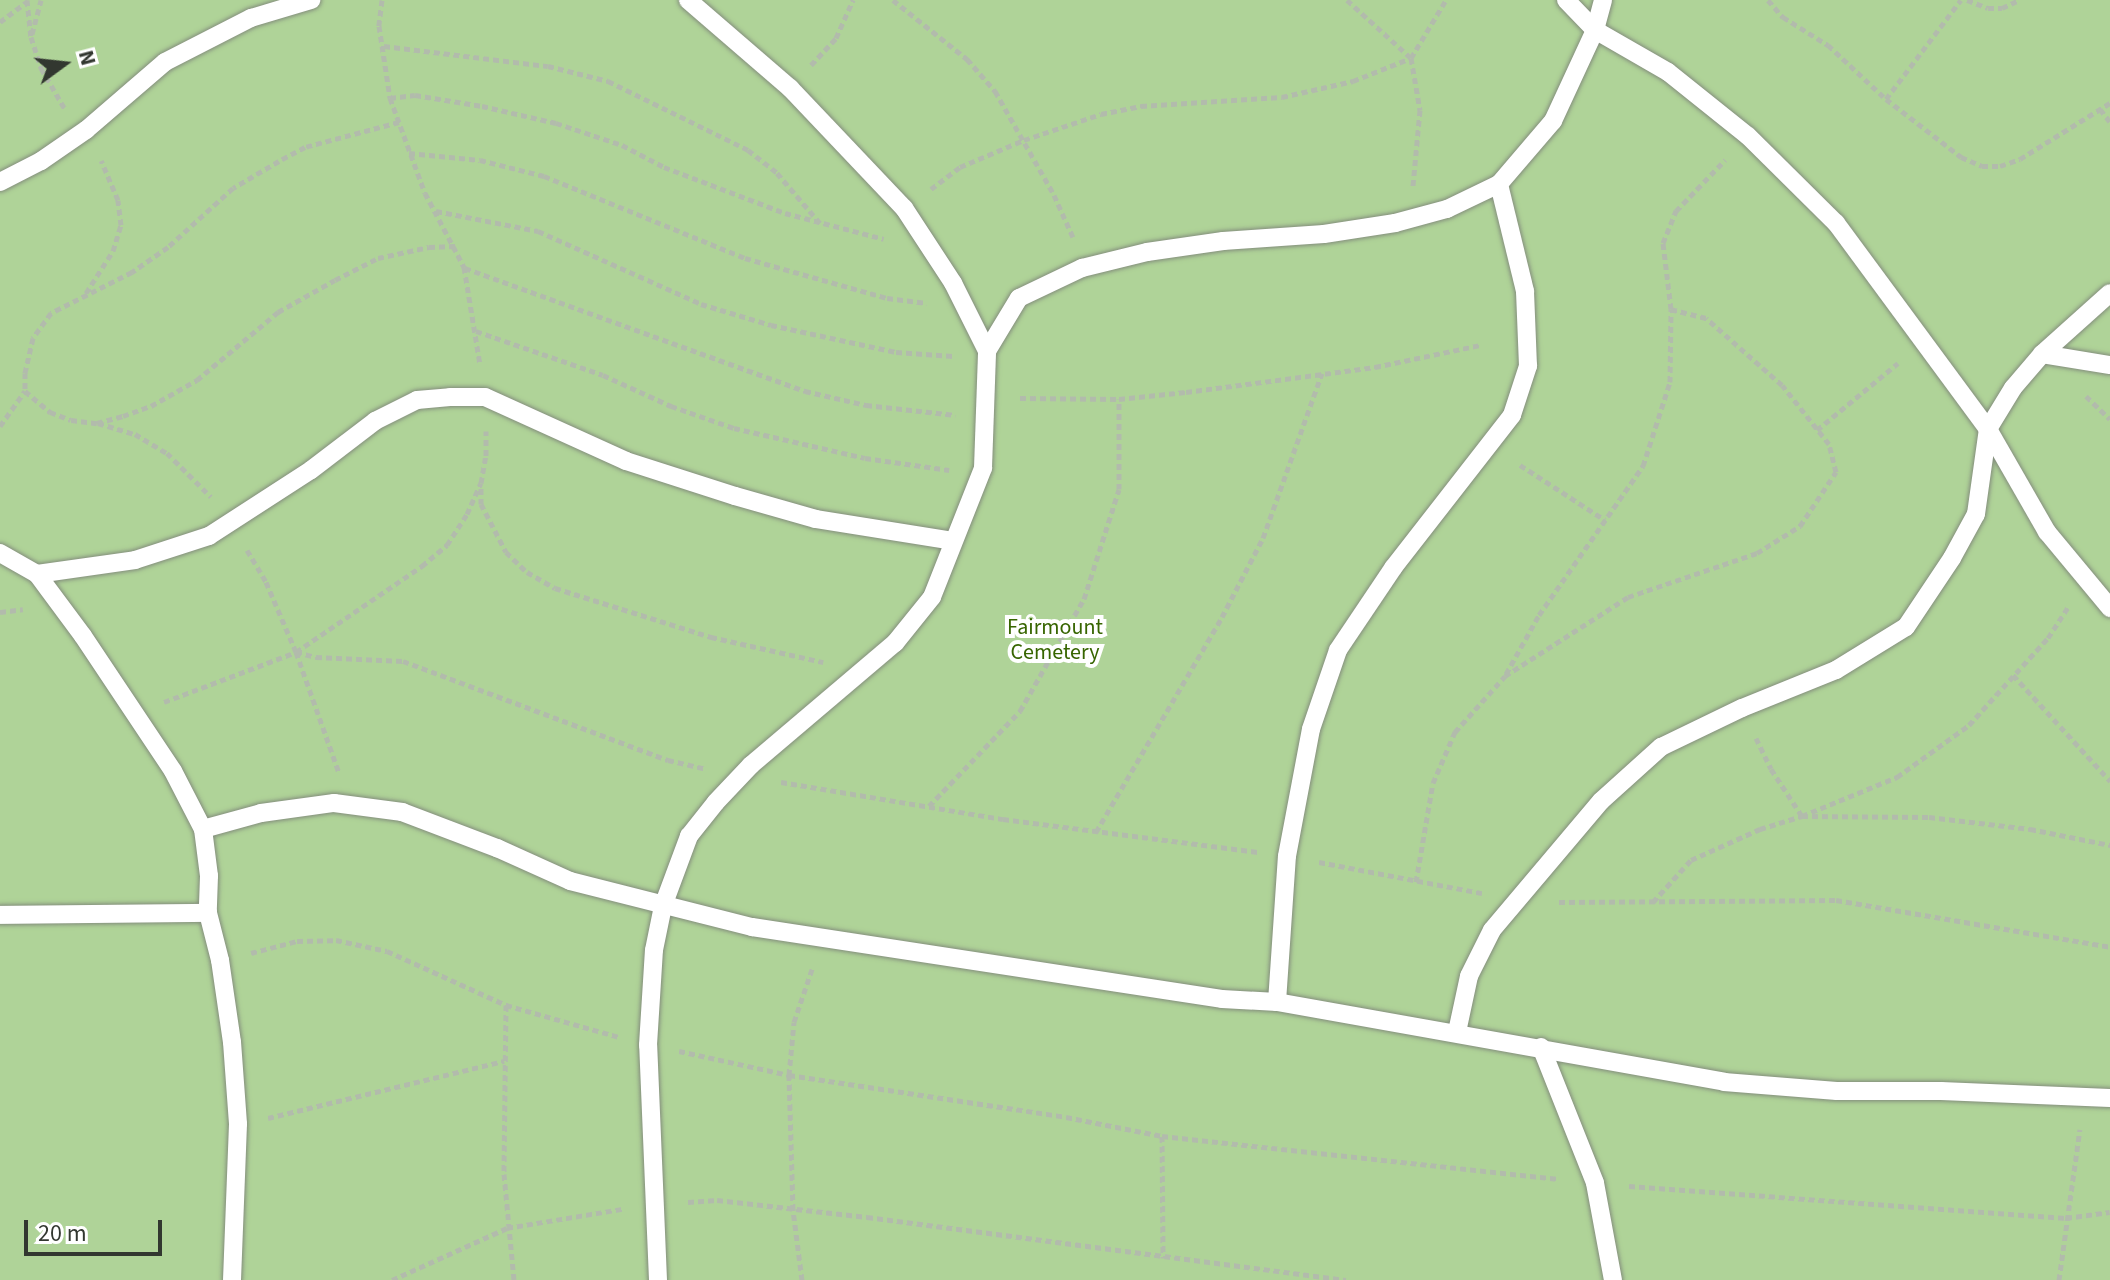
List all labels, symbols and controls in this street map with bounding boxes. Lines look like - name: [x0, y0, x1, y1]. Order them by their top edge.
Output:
- north arrow: [24, 24, 104, 104]
- text: N: [70, 47, 105, 69]
- park label: Fairmount Cemetery: [1007, 614, 1103, 666]
- scale bar: [28, 1204, 166, 1254]
- text: 20 m: [38, 1216, 87, 1251]

